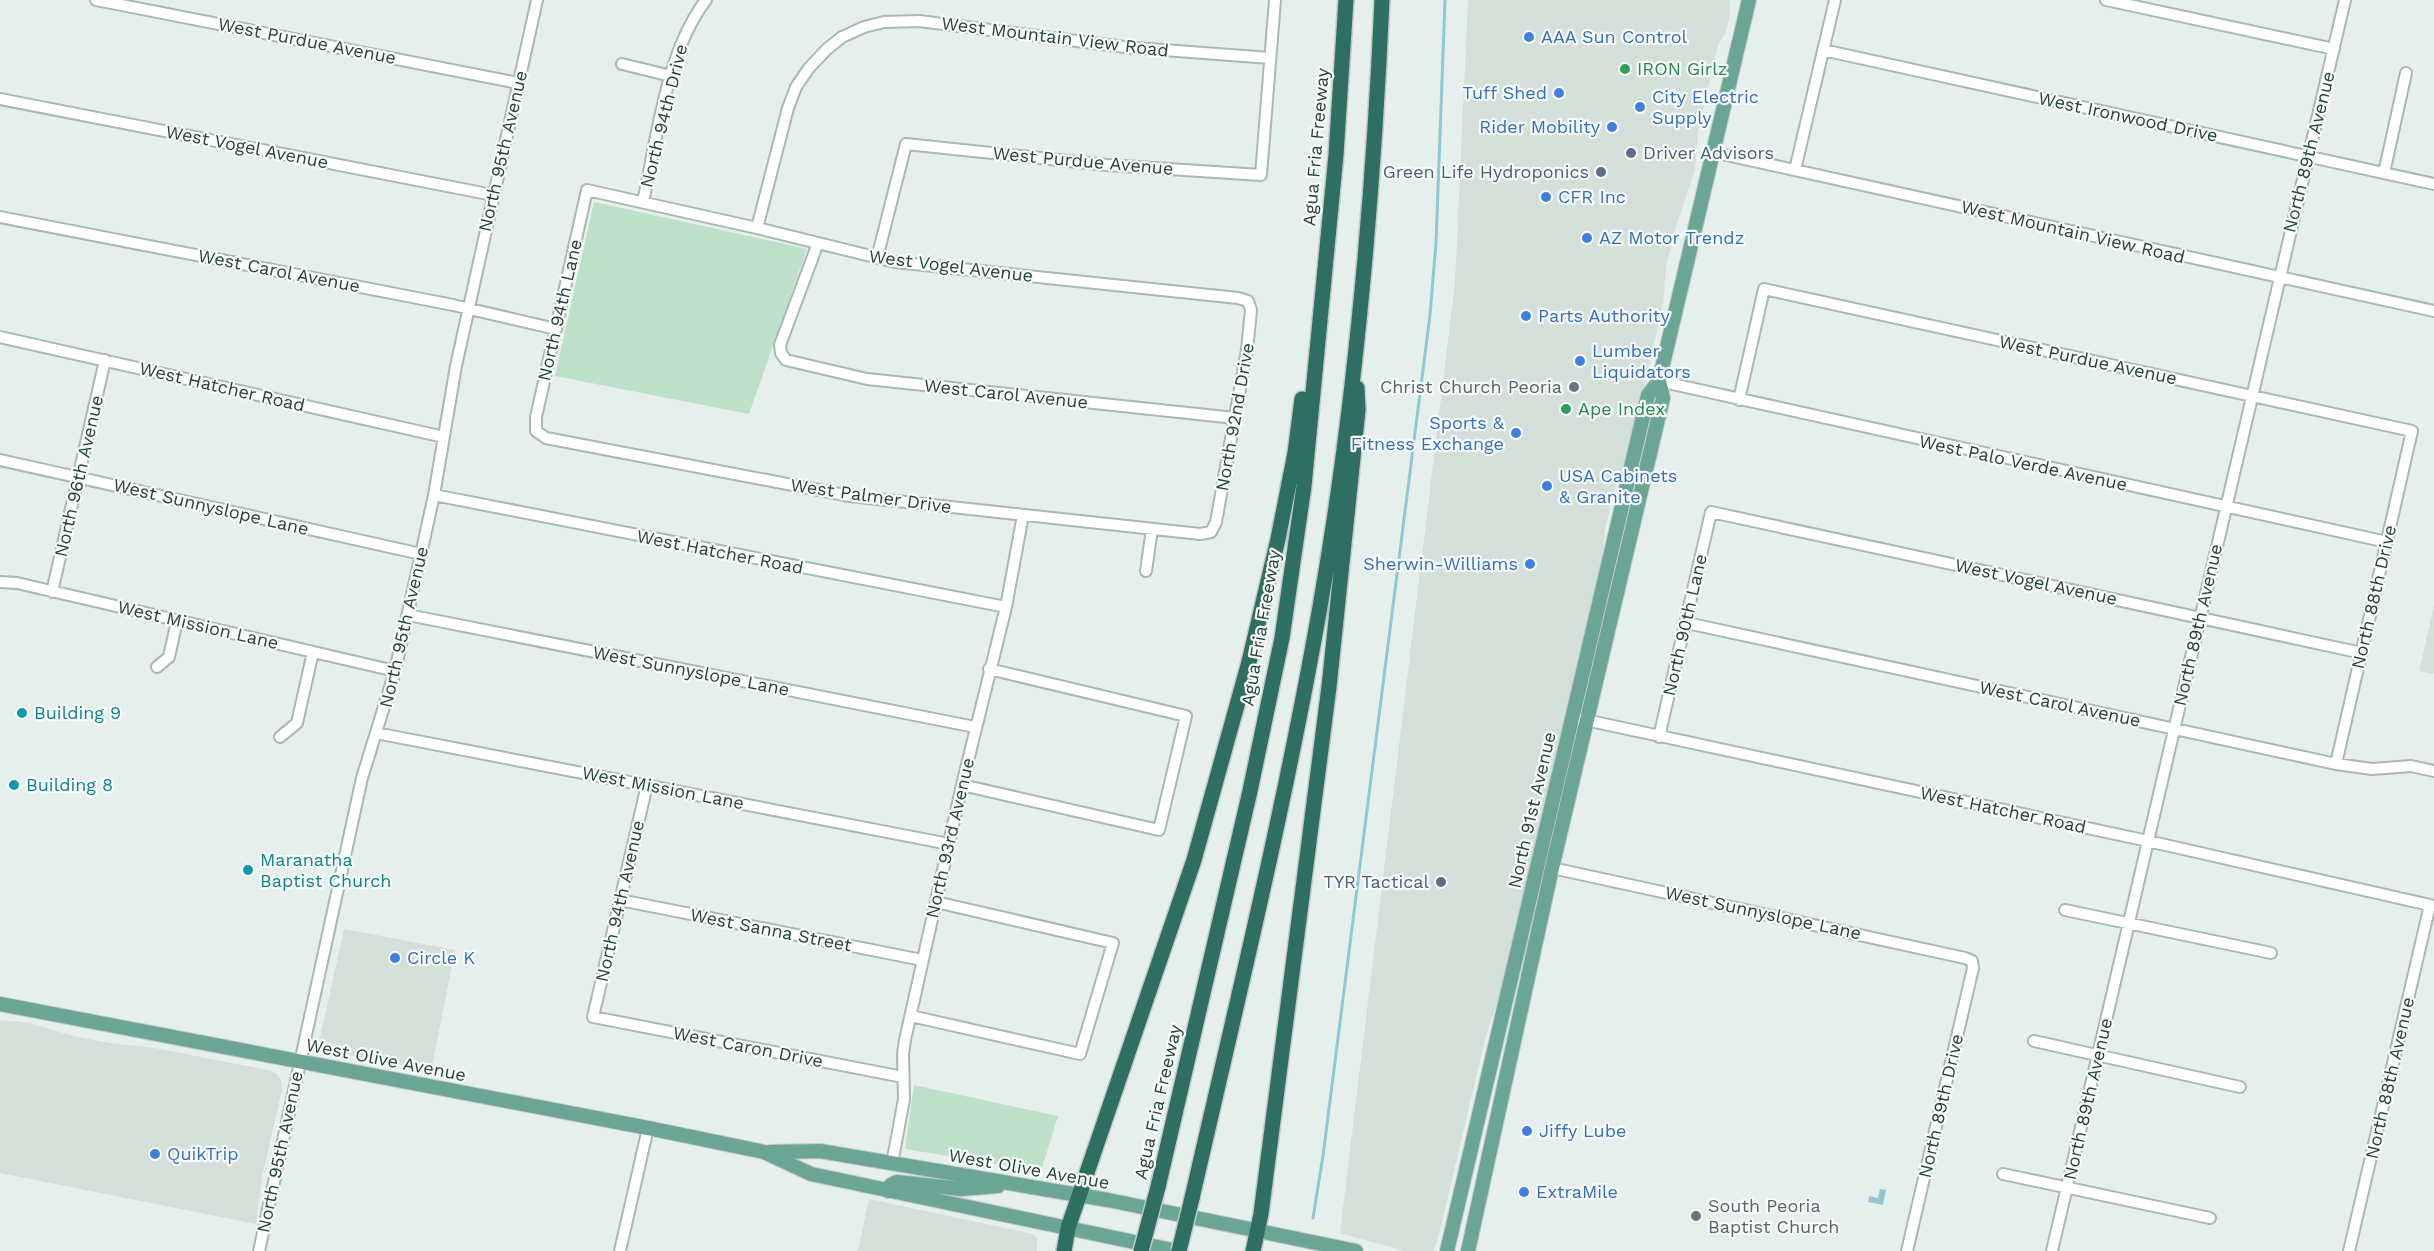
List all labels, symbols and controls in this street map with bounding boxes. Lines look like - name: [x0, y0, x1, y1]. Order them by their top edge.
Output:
- street label: West Mountain View Road: [940, 12, 1170, 61]
- street label: West Purdue Avenue: [216, 13, 398, 68]
- place label: AAA Sun Control: [1541, 26, 1687, 47]
- marker: AAA Sun Control: [1522, 30, 1536, 44]
- street label: North 94th Drive: [636, 42, 692, 190]
- place label: IRON Girlz: [1637, 58, 1727, 79]
- marker: IRON Girlz: [1618, 62, 1632, 76]
- street label: Agua Fria Freeway: [1298, 66, 1333, 227]
- street label: North 95th Avenue: [474, 68, 531, 234]
- street label: North 89th Avenue: [2278, 69, 2339, 235]
- place label: Tuff Shed: [1462, 82, 1547, 103]
- marker: Tuff Shed: [1552, 86, 1566, 100]
- place label: City Electric Supply: [1652, 86, 1759, 128]
- street label: West Ironwood Drive: [2036, 87, 2220, 146]
- marker: City Electric Supply: [1633, 100, 1647, 114]
- place label: Rider Mobility: [1479, 116, 1601, 137]
- street label: West Vogel Avenue: [164, 120, 330, 173]
- marker: Rider Mobility: [1605, 120, 1619, 134]
- street label: West Purdue Avenue: [992, 142, 1174, 179]
- place label: Driver Advisors: [1643, 142, 1774, 163]
- marker: Driver Advisors: [1624, 146, 1638, 160]
- place label: Green Life Hydroponics: [1383, 161, 1589, 182]
- marker: Green Life Hydroponics: [1594, 165, 1608, 179]
- place label: CFR Inc: [1558, 186, 1626, 207]
- marker: CFR Inc: [1539, 190, 1553, 204]
- street label: West Mountain View Road: [1959, 196, 2187, 267]
- place label: AZ Motor Trendz: [1599, 227, 1744, 248]
- marker: AZ Motor Trendz: [1580, 231, 1594, 245]
- street label: North 94th Lane: [533, 237, 586, 383]
- street label: West Carol Avenue: [196, 244, 362, 297]
- street label: West Vogel Avenue: [868, 245, 1034, 286]
- place label: Parts Authority: [1538, 305, 1670, 326]
- marker: Parts Authority: [1519, 309, 1533, 323]
- street label: West Purdue Avenue: [1997, 330, 2179, 389]
- place label: Lumber Liquidators: [1592, 340, 1691, 382]
- street label: North 92nd Drive: [1211, 341, 1258, 493]
- marker: Lumber Liquidators: [1573, 354, 1587, 368]
- street label: West Hatcher Road: [137, 357, 307, 416]
- street label: West Carol Avenue: [923, 374, 1089, 413]
- place label: Christ Church Peoria: [1380, 376, 1562, 397]
- marker: Christ Church Peoria: [1567, 380, 1581, 394]
- street label: North 96th Avenue: [50, 393, 107, 559]
- place label: Ape Index: [1578, 398, 1665, 419]
- marker: Ape Index: [1559, 402, 1573, 416]
- place label: Sports & Fitness Exchange: [1351, 412, 1505, 454]
- marker: Sports & Fitness Exchange: [1509, 426, 1523, 440]
- street label: West Palo Verde Avenue: [1917, 430, 2129, 495]
- place label: USA Cabinets & Granite: [1559, 465, 1677, 507]
- street label: West Sunnyslope Lane: [111, 474, 311, 539]
- street label: West Palmer Drive: [789, 474, 953, 517]
- marker: USA Cabinets & Granite: [1540, 479, 1554, 493]
- street label: North 88th Drive: [2347, 523, 2400, 671]
- street label: West Hatcher Road: [635, 525, 805, 578]
- street label: North 89th Avenue: [2169, 542, 2226, 708]
- street label: North 95th Avenue: [375, 544, 432, 710]
- street label: Agua Fria Freeway: [1236, 547, 1285, 708]
- street label: North 90th Lane: [1658, 552, 1711, 698]
- place label: Sherwin-Williams: [1363, 553, 1518, 574]
- street label: West Vogel Avenue: [1953, 554, 2119, 609]
- marker: Sherwin-Williams: [1523, 557, 1537, 571]
- street label: West Mission Lane: [116, 596, 281, 653]
- street label: West Sunnyslope Lane: [591, 641, 791, 700]
- street label: West Carol Avenue: [1977, 676, 2143, 731]
- place label: Building 9: [34, 702, 121, 723]
- marker: Building 9: [15, 706, 29, 720]
- street label: North 91st Avenue: [1503, 730, 1560, 890]
- street label: North 93rd Avenue: [921, 756, 978, 920]
- street label: West Mission Lane: [580, 761, 746, 814]
- place label: Building 8: [26, 774, 113, 795]
- marker: Building 8: [7, 778, 21, 792]
- street label: West Hatcher Road: [1918, 782, 2088, 837]
- street label: North 94th Avenue: [591, 818, 648, 984]
- place label: Maranatha Baptist Church: [260, 849, 391, 891]
- marker: Maranatha Baptist Church: [241, 863, 255, 877]
- place label: TYR Tactical: [1323, 871, 1429, 892]
- marker: TYR Tactical: [1434, 875, 1448, 889]
- street label: West Sunnyslope Lane: [1663, 881, 1863, 944]
- street label: West Sanna Street: [689, 904, 854, 956]
- place label: Circle K: [407, 947, 475, 968]
- marker: Circle K: [388, 951, 402, 965]
- street label: North 88th Avenue: [2361, 995, 2418, 1161]
- street label: North 89th Avenue: [2059, 1016, 2116, 1182]
- street label: West Caron Drive: [671, 1022, 825, 1071]
- street label: Agua Fria Freeway: [1129, 1022, 1186, 1181]
- street label: North 89th Drive: [1914, 1032, 1967, 1180]
- street label: West Olive Avenue: [304, 1034, 468, 1085]
- street label: North 95th Avenue: [252, 1069, 307, 1235]
- place label: Jiffy Lube: [1539, 1120, 1626, 1141]
- marker: Jiffy Lube: [1520, 1124, 1534, 1138]
- place label: QuikTrip: [167, 1143, 239, 1164]
- street label: West Olive Avenue: [947, 1144, 1111, 1193]
- marker: QuikTrip: [148, 1147, 162, 1161]
- place label: ExtraMile: [1536, 1181, 1618, 1202]
- marker: ExtraMile: [1517, 1185, 1531, 1199]
- place label: South Peoria Baptist Church: [1708, 1195, 1839, 1237]
- marker: South Peoria Baptist Church: [1689, 1209, 1703, 1223]

